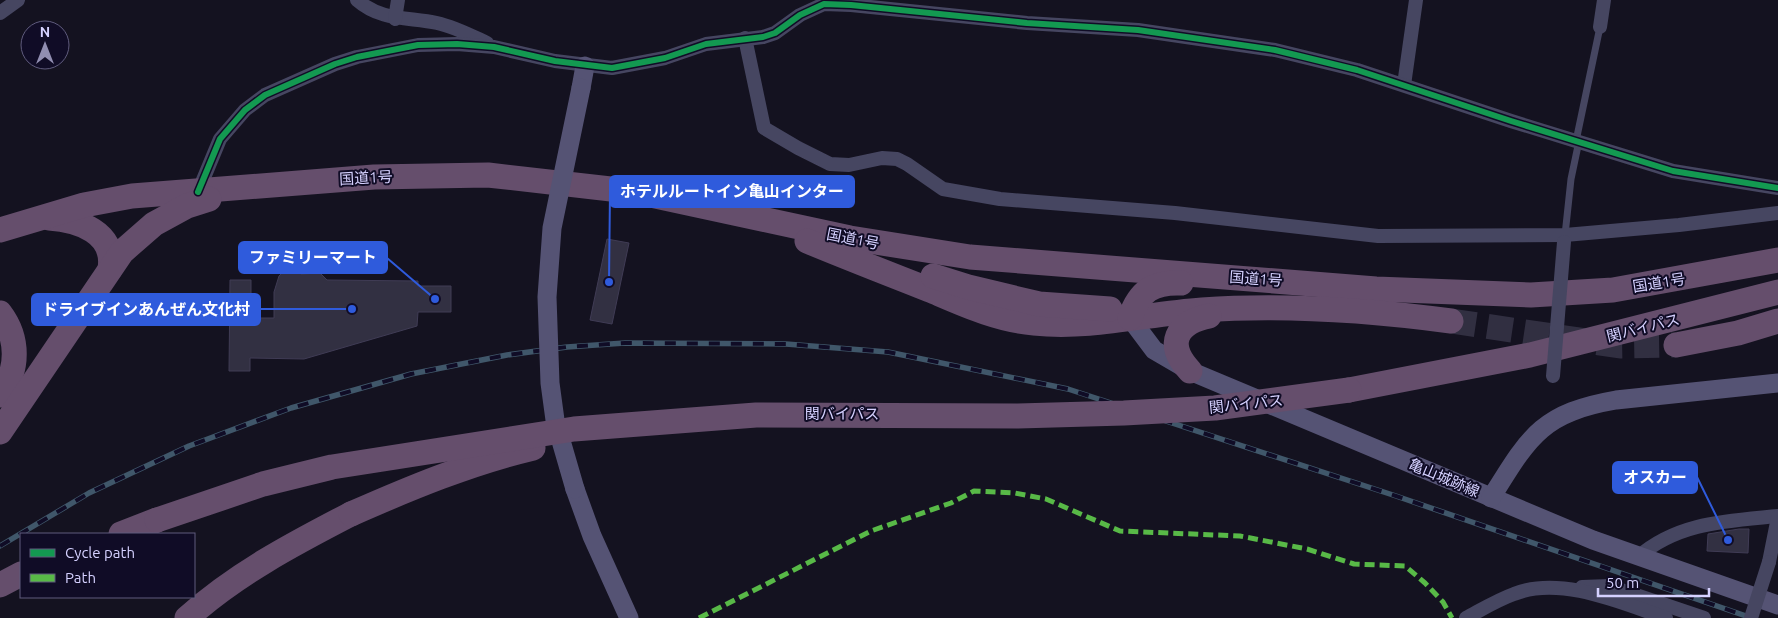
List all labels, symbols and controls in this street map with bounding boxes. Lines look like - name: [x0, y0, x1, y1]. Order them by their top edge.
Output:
- north arrow: [20, 20, 70, 70]
- text: N: [40, 24, 50, 40]
- street label: 国道1号: [339, 168, 393, 187]
- callout: ホテルルートイン亀山インター: [610, 176, 854, 207]
- text: ホテルルートイン亀山インター: [620, 182, 844, 200]
- street label: 国道1号: [825, 225, 881, 252]
- callout: ファミリーマート: [239, 242, 387, 273]
- text: ファミリーマート: [249, 248, 377, 266]
- street label: 国道1号: [1229, 268, 1283, 289]
- street label: 国道1号: [1631, 270, 1687, 295]
- callout: ドライブインあんぜん文化村: [32, 294, 260, 325]
- text: ドライブインあんぜん文化村: [42, 300, 250, 318]
- street label: 関バイパス: [1605, 310, 1681, 345]
- street label: 関バイパス: [1208, 391, 1284, 416]
- street label: 関バイパス: [805, 405, 879, 422]
- street label: 亀山城跡線: [1406, 455, 1482, 500]
- callout: オスカー: [1613, 462, 1697, 493]
- text: オスカー: [1623, 468, 1687, 486]
- legend: [20, 533, 195, 598]
- text: Cycle path: [65, 544, 135, 561]
- scale bar: [1598, 566, 1709, 598]
- text: Path: [65, 569, 96, 586]
- text: 50 m: [1606, 574, 1639, 591]

